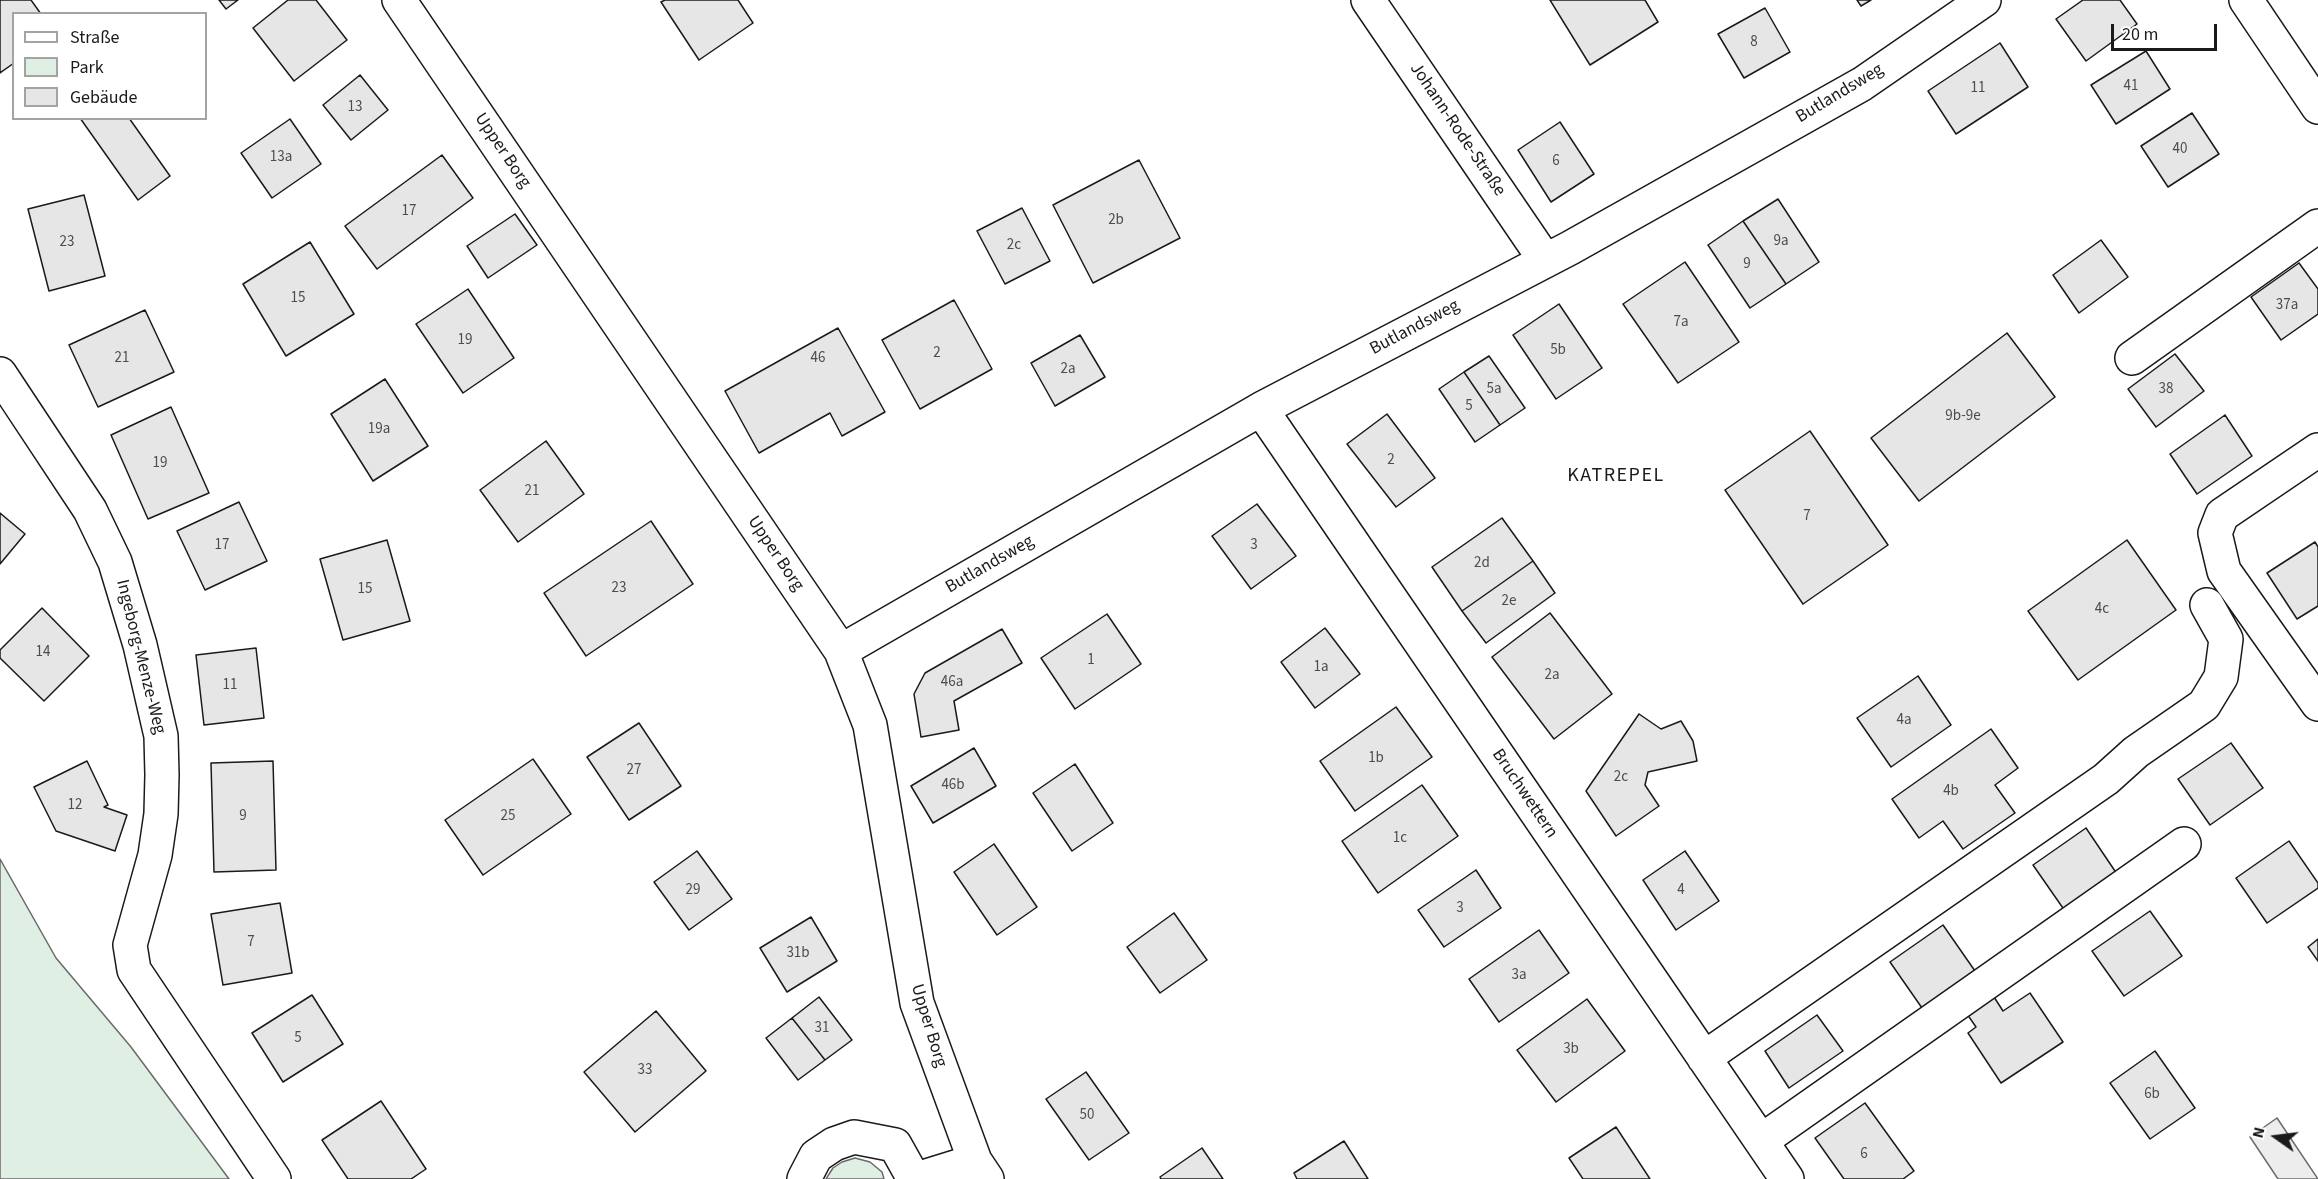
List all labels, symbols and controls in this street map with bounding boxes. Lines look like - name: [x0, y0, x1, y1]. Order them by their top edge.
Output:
- legend: [12, 12, 207, 120]
- scale bar: [2114, 12, 2220, 50]
- text: 20 m: [2122, 22, 2158, 47]
- text: Straße: [70, 25, 119, 50]
- house number: 8: [1750, 34, 1758, 52]
- text: Park: [70, 55, 104, 80]
- street label: Johann-Rode-Straße: [1404, 59, 1510, 201]
- street label: Butlandsweg: [1792, 59, 1888, 129]
- house number: 41: [2124, 78, 2138, 96]
- house number: 11: [1971, 80, 1985, 98]
- text: Gebäude: [70, 85, 138, 110]
- house number: 13: [348, 99, 362, 117]
- street label: Upper Borg: [469, 109, 535, 193]
- house number: 40: [2173, 141, 2187, 159]
- house number: 13a: [270, 149, 292, 167]
- house number: 6: [1552, 153, 1560, 171]
- house number: 17: [402, 203, 416, 221]
- house number: 2b: [1108, 212, 1124, 230]
- house number: 9a: [1773, 233, 1789, 251]
- house number: 23: [60, 234, 74, 252]
- house number: 2c: [1007, 237, 1021, 255]
- house number: 9: [1743, 256, 1751, 274]
- house number: 15: [291, 290, 305, 308]
- street label: Butlandsweg: [1367, 295, 1463, 361]
- house number: 37a: [2276, 297, 2298, 315]
- house number: 7a: [1673, 314, 1689, 332]
- house number: 19: [458, 332, 472, 350]
- house number: 5b: [1550, 342, 1566, 360]
- house number: 2: [933, 345, 941, 363]
- house number: 21: [115, 350, 129, 368]
- house number: 46: [811, 350, 825, 368]
- house number: 2a: [1060, 361, 1076, 379]
- house number: 5a: [1486, 381, 1502, 399]
- house number: 38: [2159, 381, 2173, 399]
- house number: 5: [1465, 398, 1473, 416]
- house number: 9b-9e: [1945, 408, 1981, 426]
- house number: 19a: [368, 421, 390, 439]
- house number: 2: [1387, 452, 1395, 470]
- house number: 19: [153, 455, 167, 473]
- district label: KATREPEL: [1567, 465, 1665, 489]
- house number: 21: [525, 483, 539, 501]
- house number: 7: [1803, 508, 1811, 526]
- street label: Upper Borg: [742, 512, 808, 596]
- street label: Butlandsweg: [942, 531, 1038, 599]
- house number: 17: [215, 537, 229, 555]
- house number: 3: [1250, 537, 1258, 555]
- house number: 2d: [1474, 555, 1490, 573]
- street label: Ingeborg-Menze-Weg: [110, 577, 170, 737]
- house number: 23: [612, 580, 626, 598]
- house number: 15: [358, 581, 372, 599]
- house number: 2e: [1502, 593, 1516, 611]
- house number: 4c: [2095, 601, 2109, 619]
- house number: 14: [36, 644, 50, 662]
- house number: 1: [1087, 652, 1095, 670]
- house number: 1a: [1313, 659, 1329, 677]
- house number: 2a: [1544, 667, 1560, 685]
- house number: 46a: [941, 674, 963, 692]
- house number: 11: [223, 677, 237, 695]
- house number: 4a: [1896, 712, 1912, 730]
- street label: Bruchwettern: [1486, 745, 1562, 843]
- house number: 1b: [1368, 750, 1384, 768]
- house number: 27: [627, 762, 641, 780]
- house number: 2c: [1614, 769, 1628, 787]
- house number: 46b: [941, 777, 965, 795]
- house number: 4b: [1943, 783, 1959, 801]
- house number: 12: [68, 797, 82, 815]
- house number: 9: [239, 808, 247, 826]
- house number: 25: [501, 808, 515, 826]
- house number: 1c: [1393, 830, 1407, 848]
- house number: 29: [686, 882, 700, 900]
- house number: 4: [1677, 882, 1685, 900]
- house number: 3: [1456, 900, 1464, 918]
- house number: 7: [247, 934, 255, 952]
- house number: 31b: [786, 945, 810, 963]
- house number: 3a: [1511, 967, 1527, 985]
- street label: Upper Borg: [905, 982, 951, 1070]
- house number: 31: [815, 1020, 829, 1038]
- house number: 5: [294, 1030, 302, 1048]
- house number: 3b: [1563, 1041, 1579, 1059]
- house number: 33: [638, 1062, 652, 1080]
- house number: 6b: [2144, 1086, 2160, 1104]
- house number: 50: [1080, 1107, 1094, 1125]
- north arrow: [2246, 1107, 2306, 1167]
- text: N: [2247, 1125, 2270, 1140]
- house number: 6: [1860, 1146, 1868, 1164]

